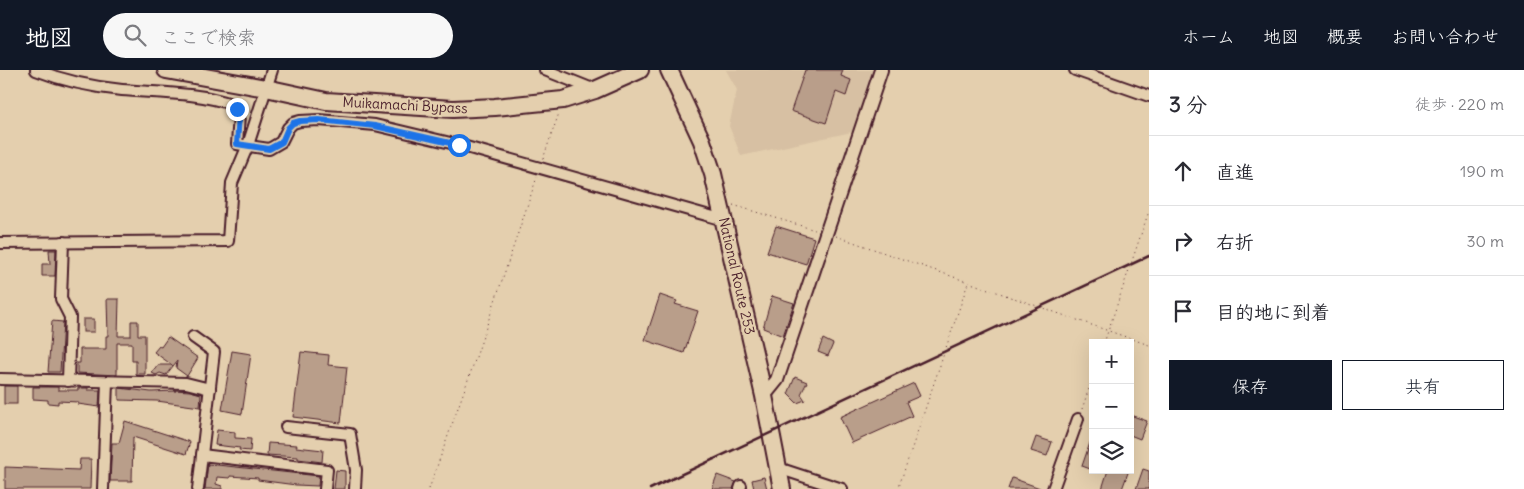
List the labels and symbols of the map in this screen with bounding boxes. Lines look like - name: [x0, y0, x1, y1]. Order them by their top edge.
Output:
- street label: Muikamachi Bypass: [342, 93, 468, 117]
- route end: [226, 98, 249, 121]
- route start: [448, 134, 471, 157]
- street label: National Route 253: [715, 216, 759, 336]

